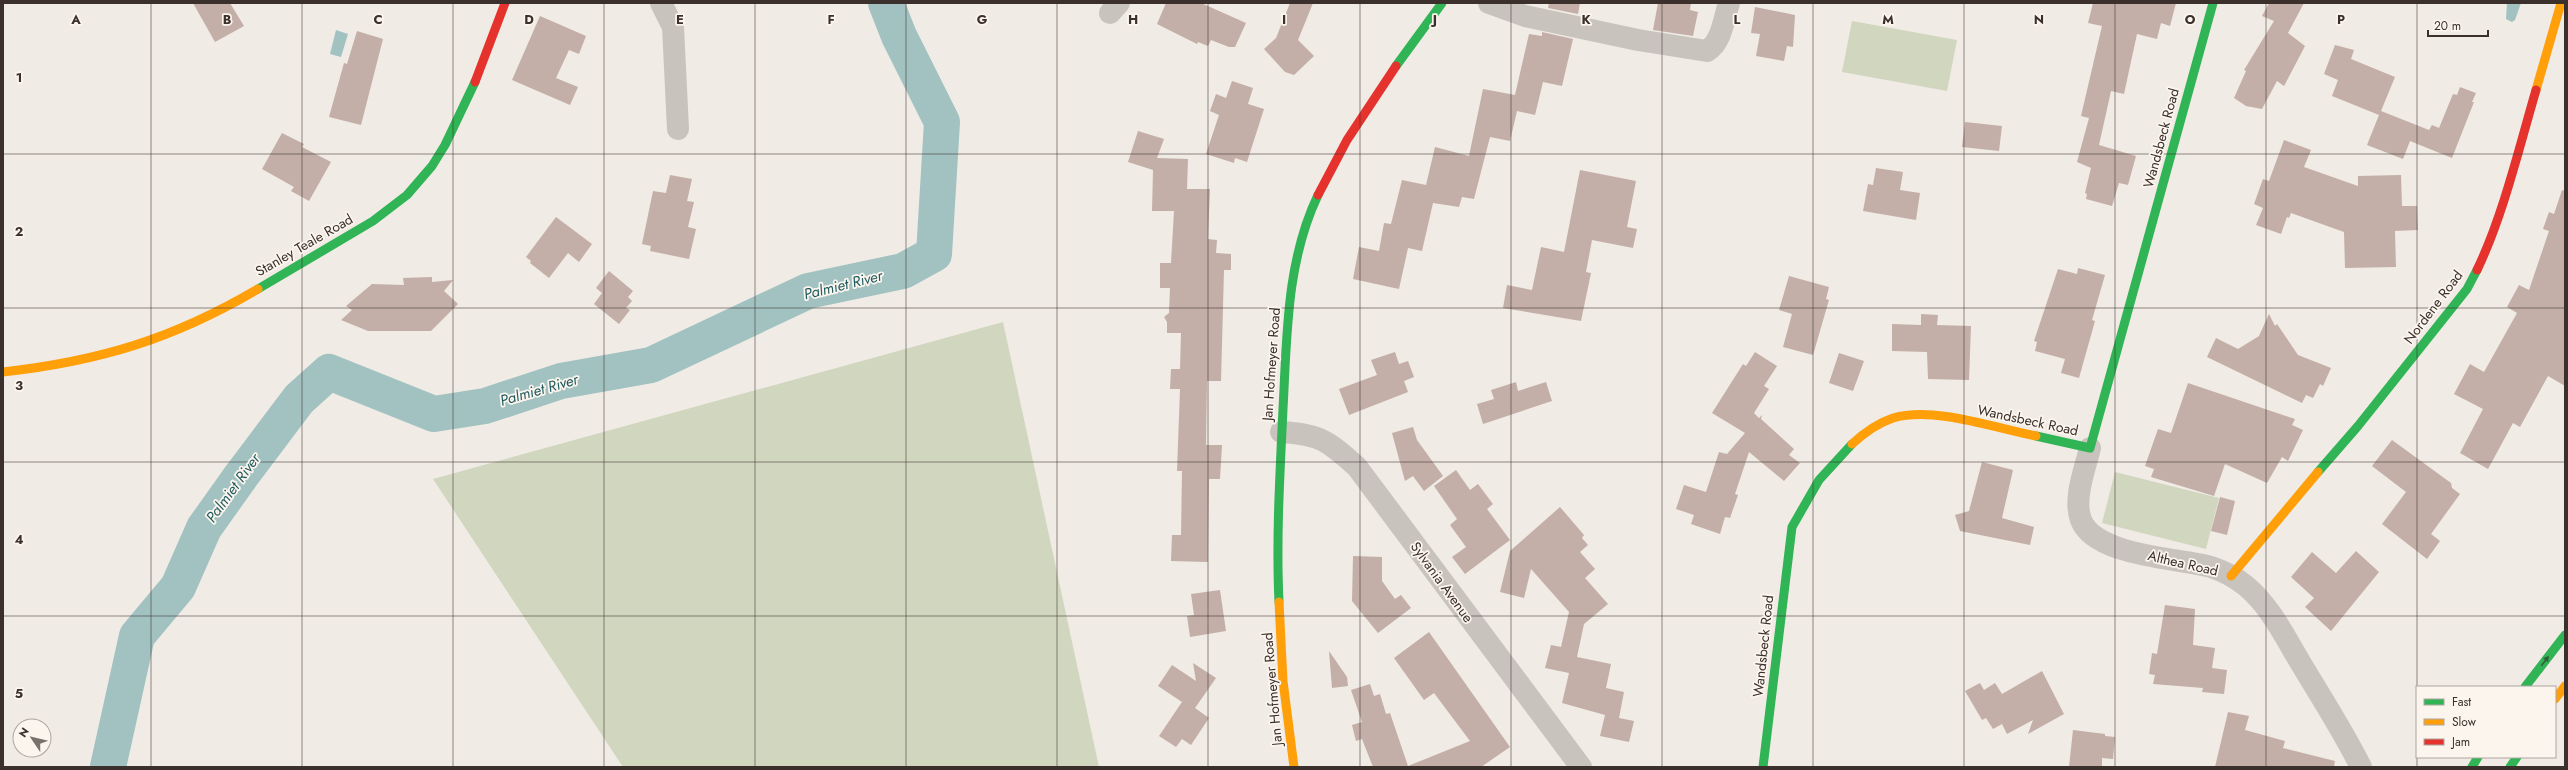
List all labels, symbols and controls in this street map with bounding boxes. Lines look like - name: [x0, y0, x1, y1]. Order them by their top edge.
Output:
- text: A: [70, 10, 81, 29]
- text: B: [223, 10, 232, 29]
- text: C: [373, 10, 383, 29]
- text: D: [524, 10, 534, 29]
- text: E: [676, 10, 684, 29]
- text: F: [827, 10, 835, 29]
- text: G: [977, 10, 988, 29]
- text: H: [1128, 10, 1138, 29]
- text: I: [1282, 10, 1286, 29]
- text: J: [1430, 10, 1437, 29]
- text: K: [1581, 10, 1591, 29]
- text: L: [1734, 10, 1741, 29]
- text: M: [1882, 10, 1894, 29]
- text: N: [2034, 10, 2044, 29]
- text: O: [2185, 10, 2196, 29]
- text: P: [2337, 10, 2345, 29]
- scale bar: [2428, 12, 2488, 38]
- text: 20 m: [2434, 17, 2461, 35]
- text: 1: [16, 68, 22, 87]
- street label: Wandsbeck Road: [2138, 86, 2184, 190]
- street label: Stanley Teale Road: [252, 209, 356, 281]
- text: 2: [15, 222, 23, 241]
- water label: Palmiet River: [801, 264, 886, 305]
- street label: Nordene Road: [2399, 266, 2467, 348]
- street label: Jan Hofmeyer Road: [1257, 307, 1285, 423]
- water label: Palmiet River: [497, 368, 582, 412]
- text: 3: [15, 376, 23, 395]
- street label: Wandsbeck Road: [1976, 400, 2080, 440]
- water label: Palmiet River: [200, 448, 266, 527]
- text: 4: [14, 530, 24, 549]
- street label: Sylvania Avenue: [1406, 537, 1478, 627]
- street label: Althea Road: [2146, 545, 2220, 581]
- street label: Wandsbeck Road: [1748, 594, 1778, 698]
- street label: Jan Hofmeyer Road: [1257, 632, 1287, 748]
- one-way arrow: [2541, 655, 2549, 666]
- text: 5: [15, 684, 23, 703]
- legend: [2416, 686, 2556, 758]
- text: Fast: [2452, 693, 2471, 711]
- text: Slow: [2452, 713, 2477, 731]
- north arrow: [12, 718, 52, 758]
- text: N: [15, 724, 33, 740]
- text: Jam: [2450, 733, 2470, 751]

